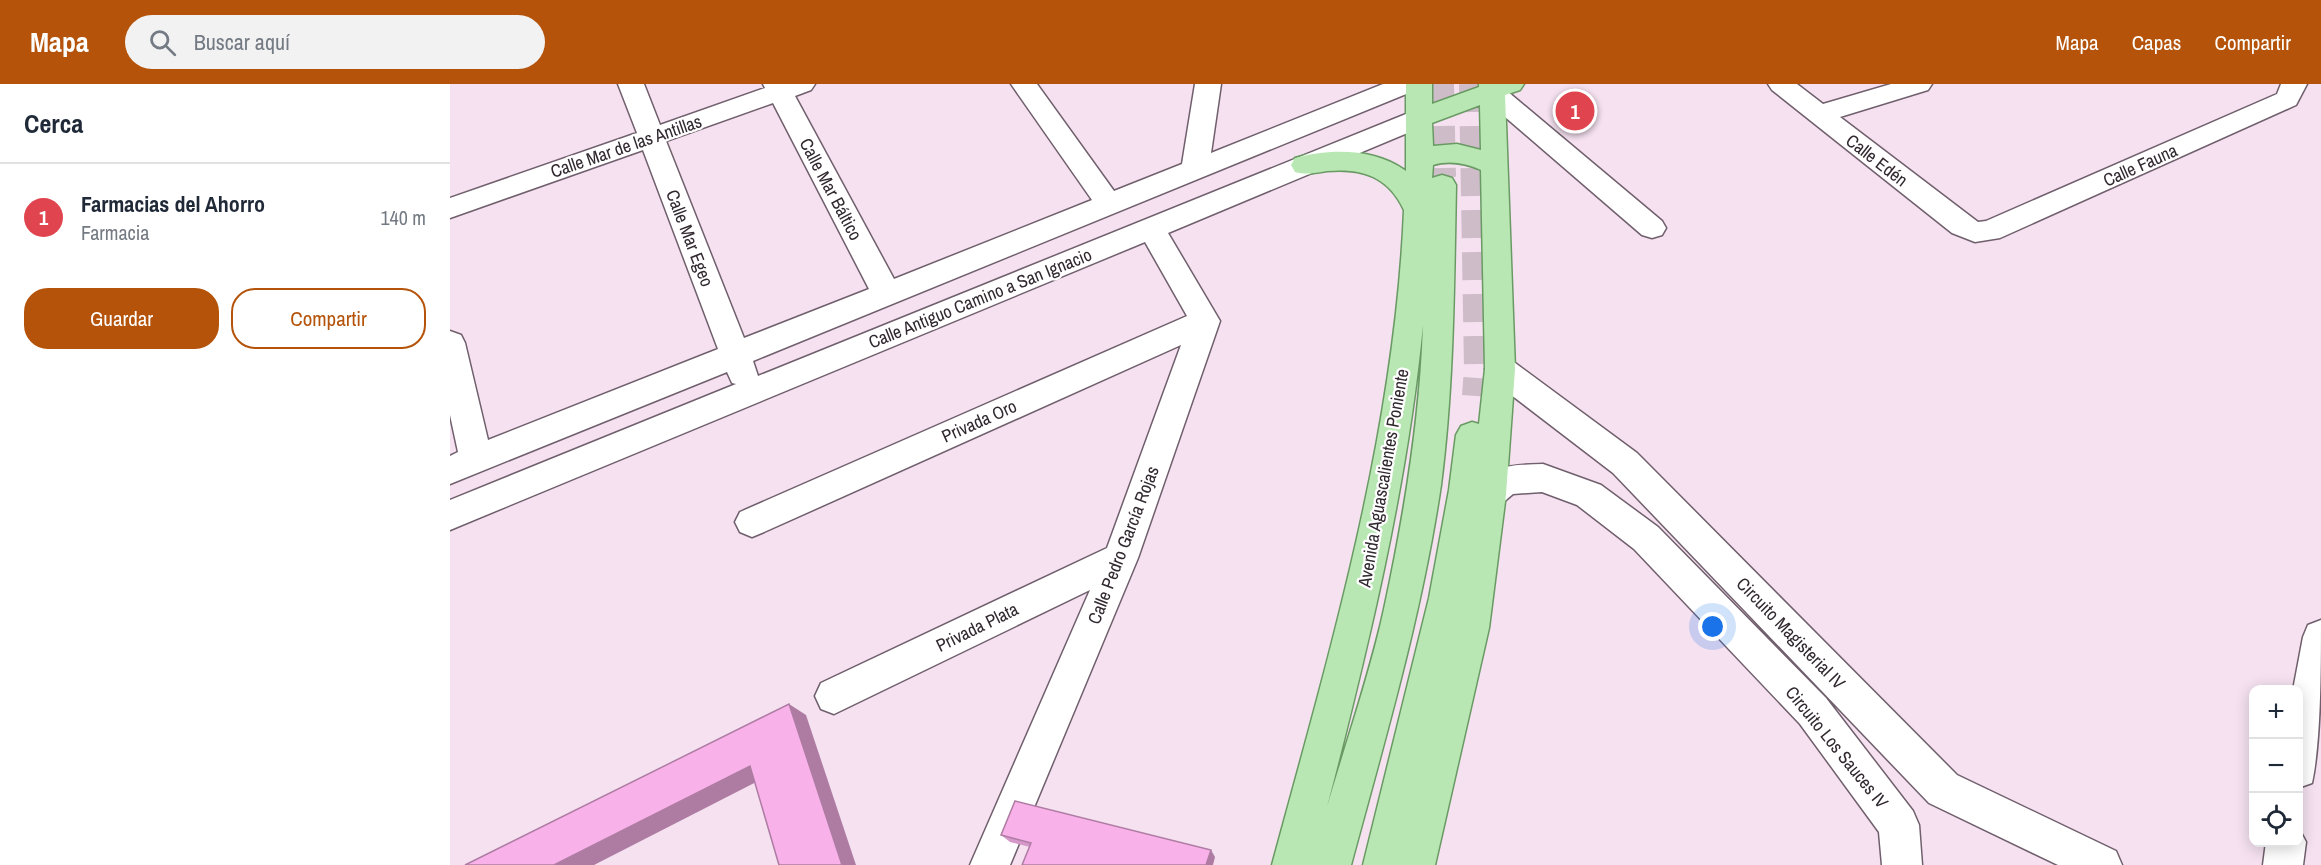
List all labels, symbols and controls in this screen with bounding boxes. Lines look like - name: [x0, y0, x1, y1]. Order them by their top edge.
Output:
- search box: [125, 15, 545, 69]
- text: Mapa: [30, 23, 89, 61]
- icon: search: [146, 26, 179, 59]
- text: Buscar aquí: [194, 27, 290, 57]
- text: Mapa: [2056, 28, 2099, 57]
- text: Capas: [2132, 28, 2181, 57]
- text: Compartir: [2214, 28, 2291, 57]
- pin: 1: [1556, 88, 1594, 134]
- text: Cerca: [24, 106, 83, 141]
- street label: Calle Mar de las Antillas: [547, 108, 705, 184]
- street label: Calle Edén: [1841, 128, 1913, 192]
- street label: Calle Mar Báltico: [794, 134, 868, 244]
- street label: Calle Fauna: [2099, 138, 2181, 192]
- street label: Calle Mar Egeo: [660, 186, 720, 290]
- text: Farmacias del Ahorro: [81, 189, 265, 219]
- text: 1: [39, 204, 48, 231]
- text: 140 m: [380, 204, 426, 231]
- text: Farmacia: [81, 219, 149, 246]
- street label: Calle Antiguo Camino a San Ignacio: [865, 242, 1095, 354]
- button: Guardar: [24, 288, 219, 349]
- button: Compartir: [231, 288, 426, 349]
- street label: Avenida Aguascalientes Poniente: [1351, 367, 1415, 590]
- street label: Privada Oro: [938, 393, 1020, 449]
- street label: Calle Pedro García Rojas: [1081, 462, 1165, 628]
- street label: Circuito Magisterial IV: [1731, 572, 1851, 695]
- street label: Privada Plata: [932, 596, 1022, 658]
- your location: [1698, 612, 1727, 641]
- street label: Circuito Los Sauces IV: [1780, 680, 1894, 814]
- map controls: [2249, 685, 2303, 847]
- button: +: [2249, 685, 2303, 739]
- button: −: [2249, 739, 2303, 793]
- button: locate: [2249, 793, 2303, 847]

